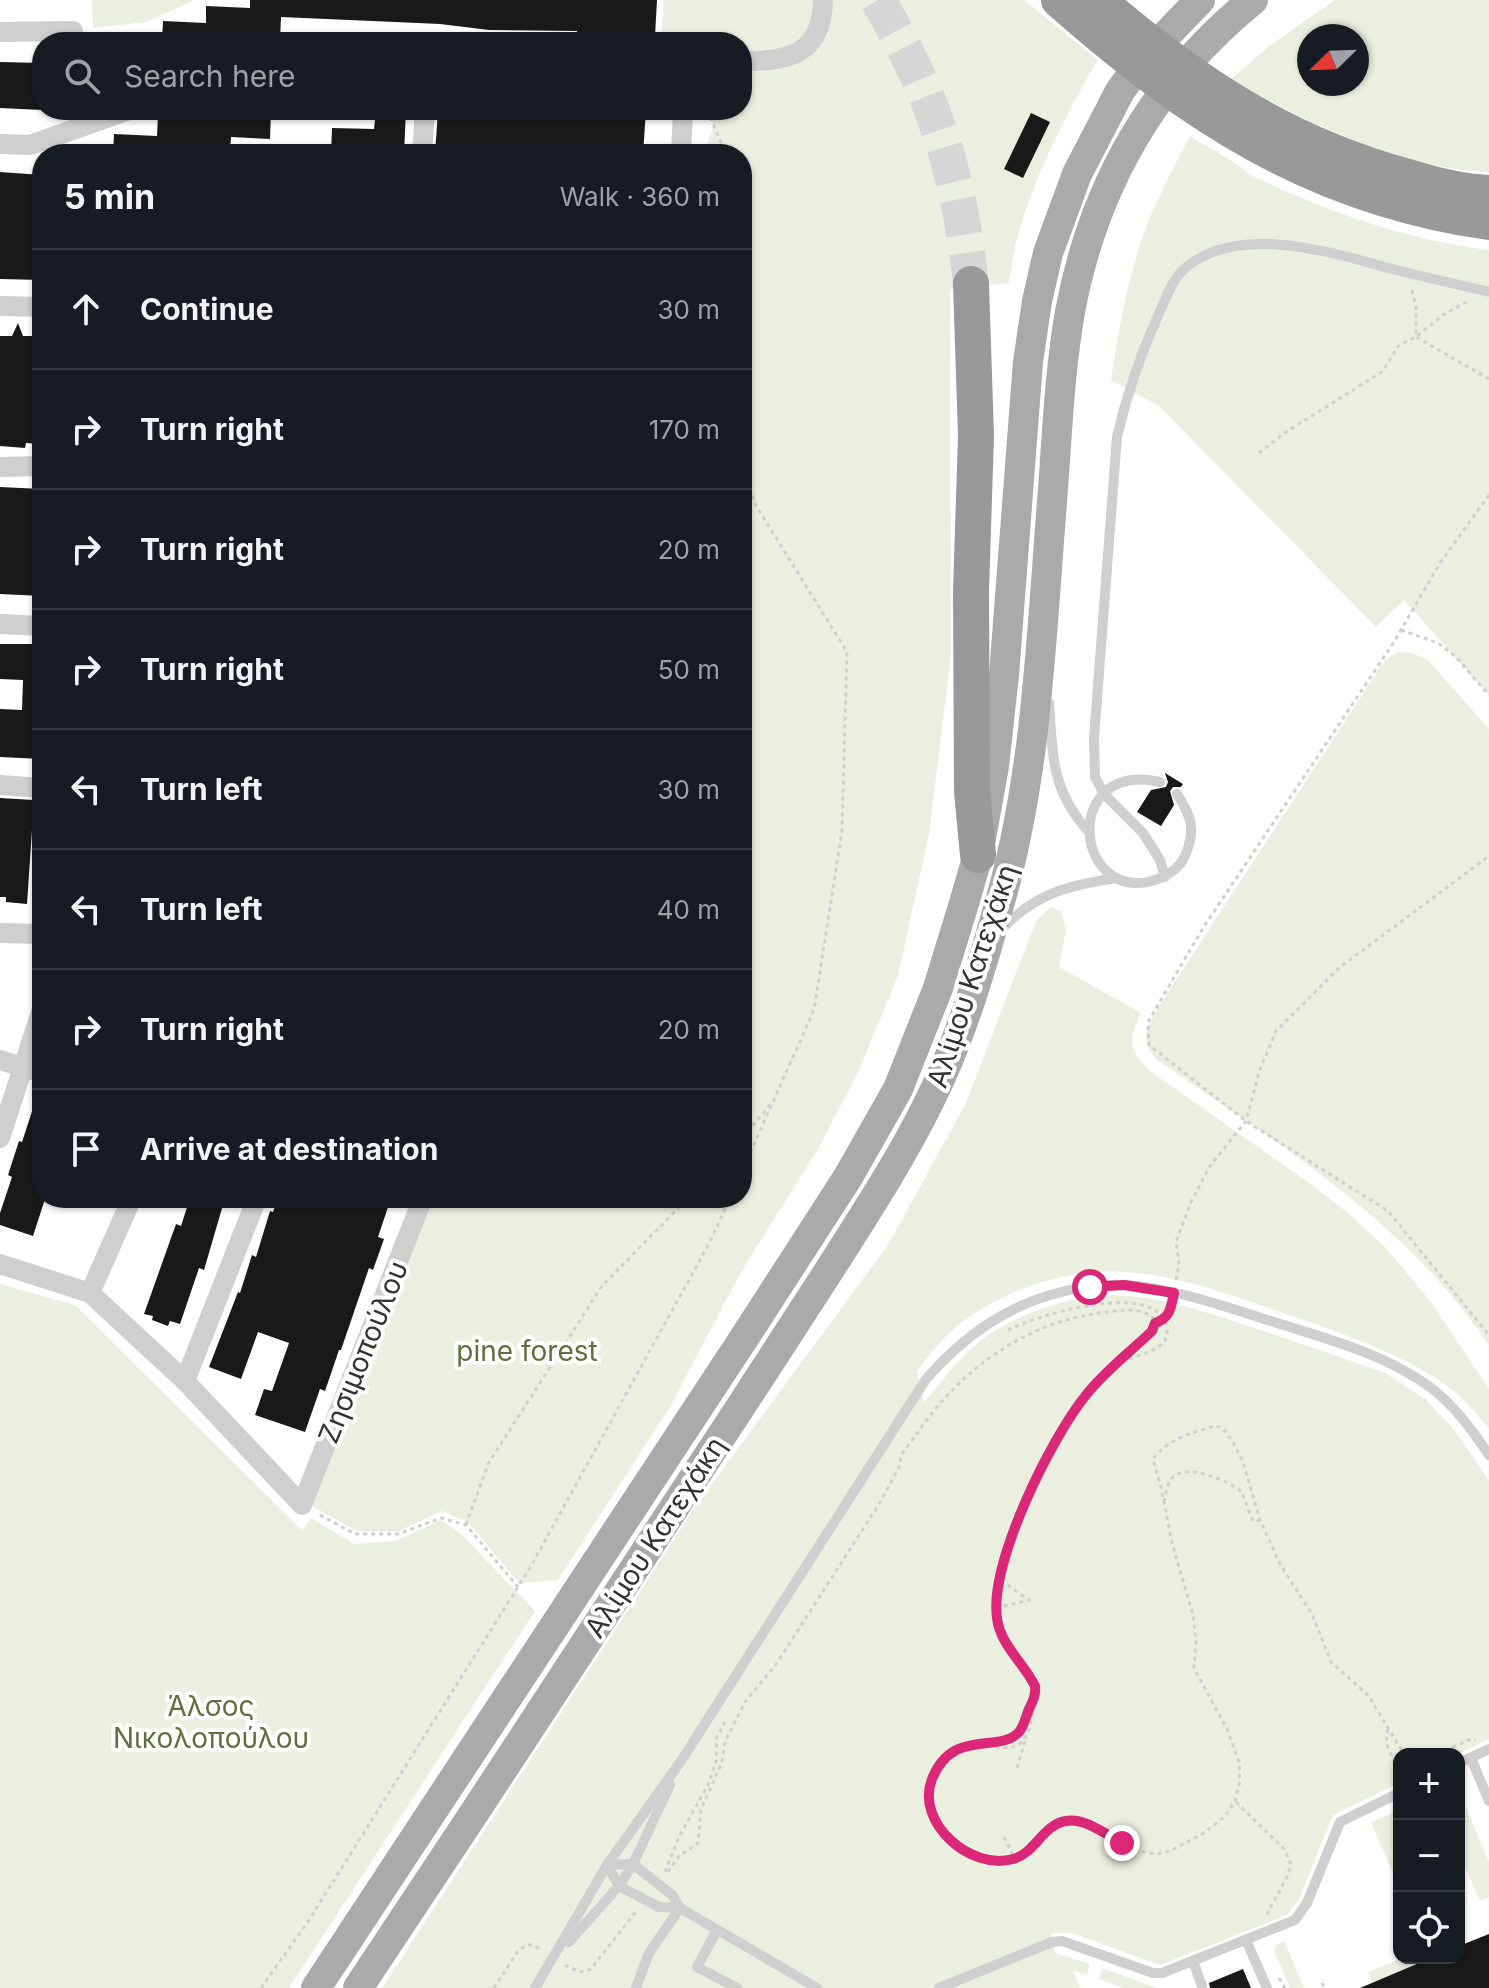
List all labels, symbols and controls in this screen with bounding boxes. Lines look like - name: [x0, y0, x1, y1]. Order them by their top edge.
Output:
- north arrow: [1297, 24, 1369, 96]
- search box: [32, 32, 752, 120]
- icon: search: [60, 54, 104, 98]
- text: Search here: [124, 58, 296, 94]
- text: 5 min: [64, 176, 155, 217]
- text: Walk · 360 m: [560, 181, 720, 212]
- icon: ahead: [64, 287, 108, 331]
- text: Continue: [140, 291, 274, 327]
- text: 30 m: [657, 294, 720, 325]
- icon: right: [64, 407, 108, 451]
- text: Turn right: [140, 411, 284, 447]
- text: 170 m: [649, 414, 720, 445]
- icon: right: [64, 527, 108, 571]
- text: Turn right: [140, 531, 284, 567]
- text: 20 m: [658, 534, 720, 565]
- icon: right: [64, 647, 108, 691]
- text: Turn right: [140, 651, 284, 687]
- text: 50 m: [658, 654, 720, 685]
- icon: left: [64, 767, 108, 811]
- text: Turn left: [140, 771, 262, 807]
- text: 30 m: [657, 774, 720, 805]
- street label: Αλίμου Κατεχάκη: [920, 860, 1024, 1092]
- icon: left: [64, 887, 108, 931]
- text: Turn left: [140, 891, 262, 927]
- text: 40 m: [657, 894, 720, 925]
- icon: right: [64, 1007, 108, 1051]
- text: Turn right: [140, 1011, 284, 1047]
- text: 20 m: [658, 1014, 720, 1045]
- icon: arrive: [64, 1127, 108, 1171]
- text: Arrive at destination: [140, 1131, 438, 1167]
- street label: Ζησιμοπούλου: [311, 1256, 415, 1448]
- route start: [1072, 1269, 1108, 1305]
- park label: pine forest: [456, 1334, 598, 1368]
- street label: Αλίμου Κατεχάκη: [577, 1430, 733, 1644]
- park label: Άλσος Νικολοπούλου: [113, 1689, 309, 1755]
- map controls: [1393, 1748, 1465, 1964]
- button: +: [1393, 1748, 1465, 1820]
- button: −: [1393, 1820, 1465, 1892]
- route end: [1104, 1825, 1140, 1861]
- button: locate: [1393, 1892, 1465, 1964]

